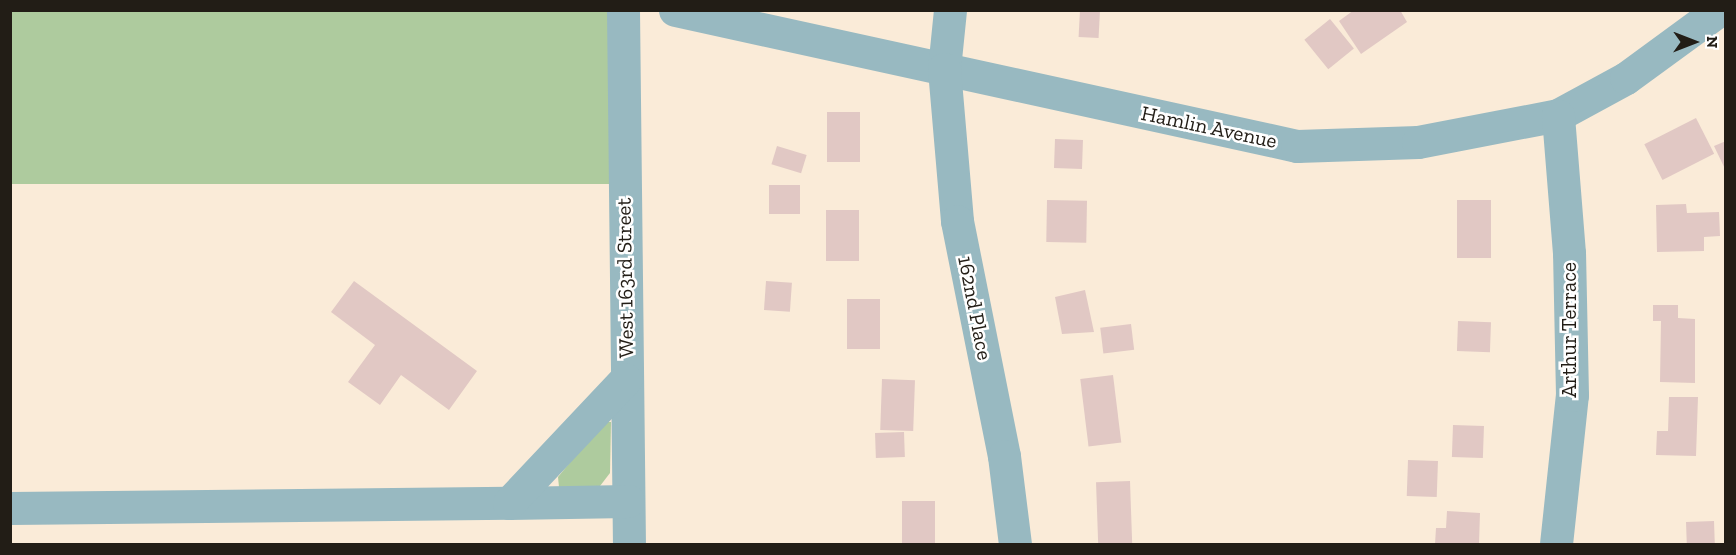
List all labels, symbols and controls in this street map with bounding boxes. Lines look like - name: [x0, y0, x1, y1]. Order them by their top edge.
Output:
- north arrow: [1664, 12, 1724, 72]
- text: N: [1703, 36, 1722, 48]
- street label: Hamlin Avenue: [1139, 100, 1279, 154]
- street label: West 163rd Street: [611, 198, 639, 358]
- street label: 162nd Place: [953, 254, 997, 362]
- street label: Arthur Terrace: [1556, 262, 1582, 398]

